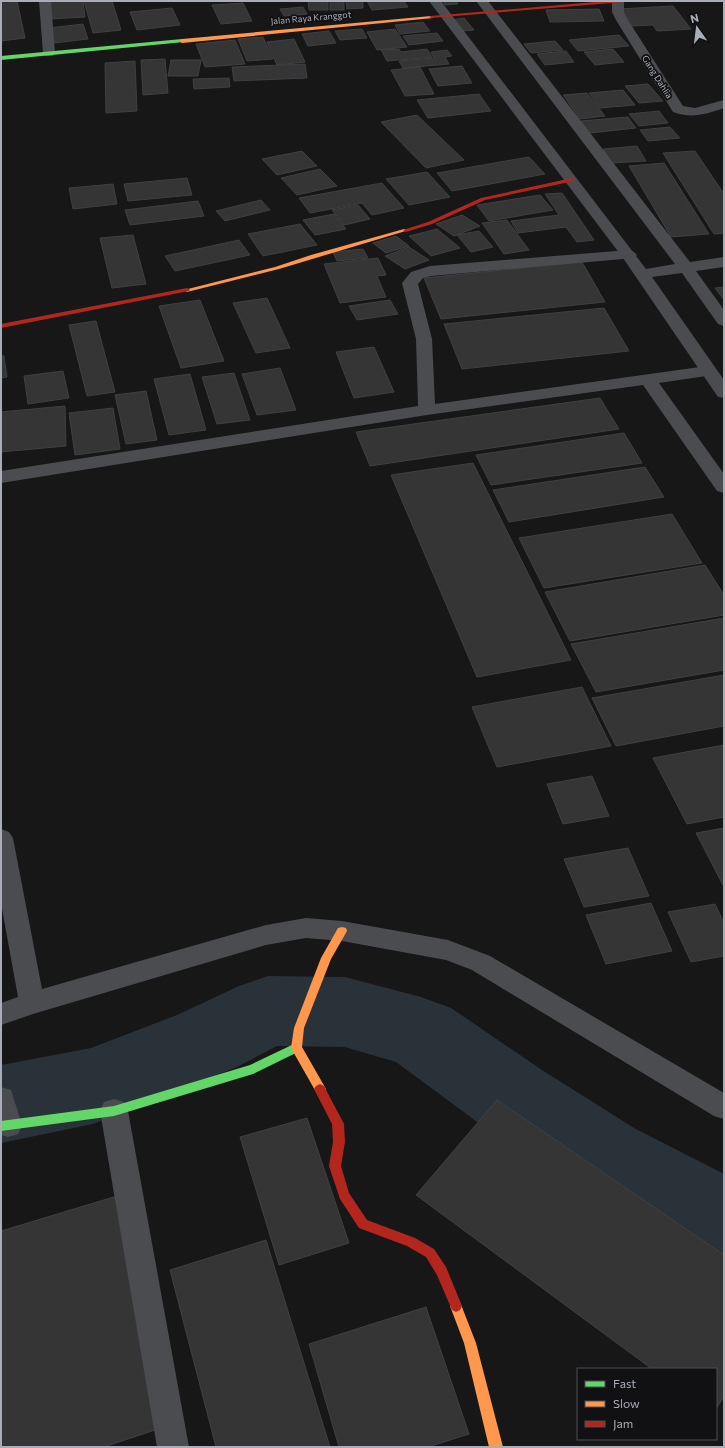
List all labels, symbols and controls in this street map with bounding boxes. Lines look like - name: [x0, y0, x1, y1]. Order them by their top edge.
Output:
- street label: Jalan Raya Kranggot: [270, 8, 352, 27]
- north arrow: [677, 8, 717, 48]
- text: N: [689, 11, 700, 25]
- street label: Gang Dahlia: [640, 53, 675, 101]
- legend: [577, 1368, 717, 1440]
- text: Fast: [613, 1376, 636, 1390]
- text: Slow: [613, 1396, 640, 1410]
- text: Jam: [613, 1416, 633, 1431]

